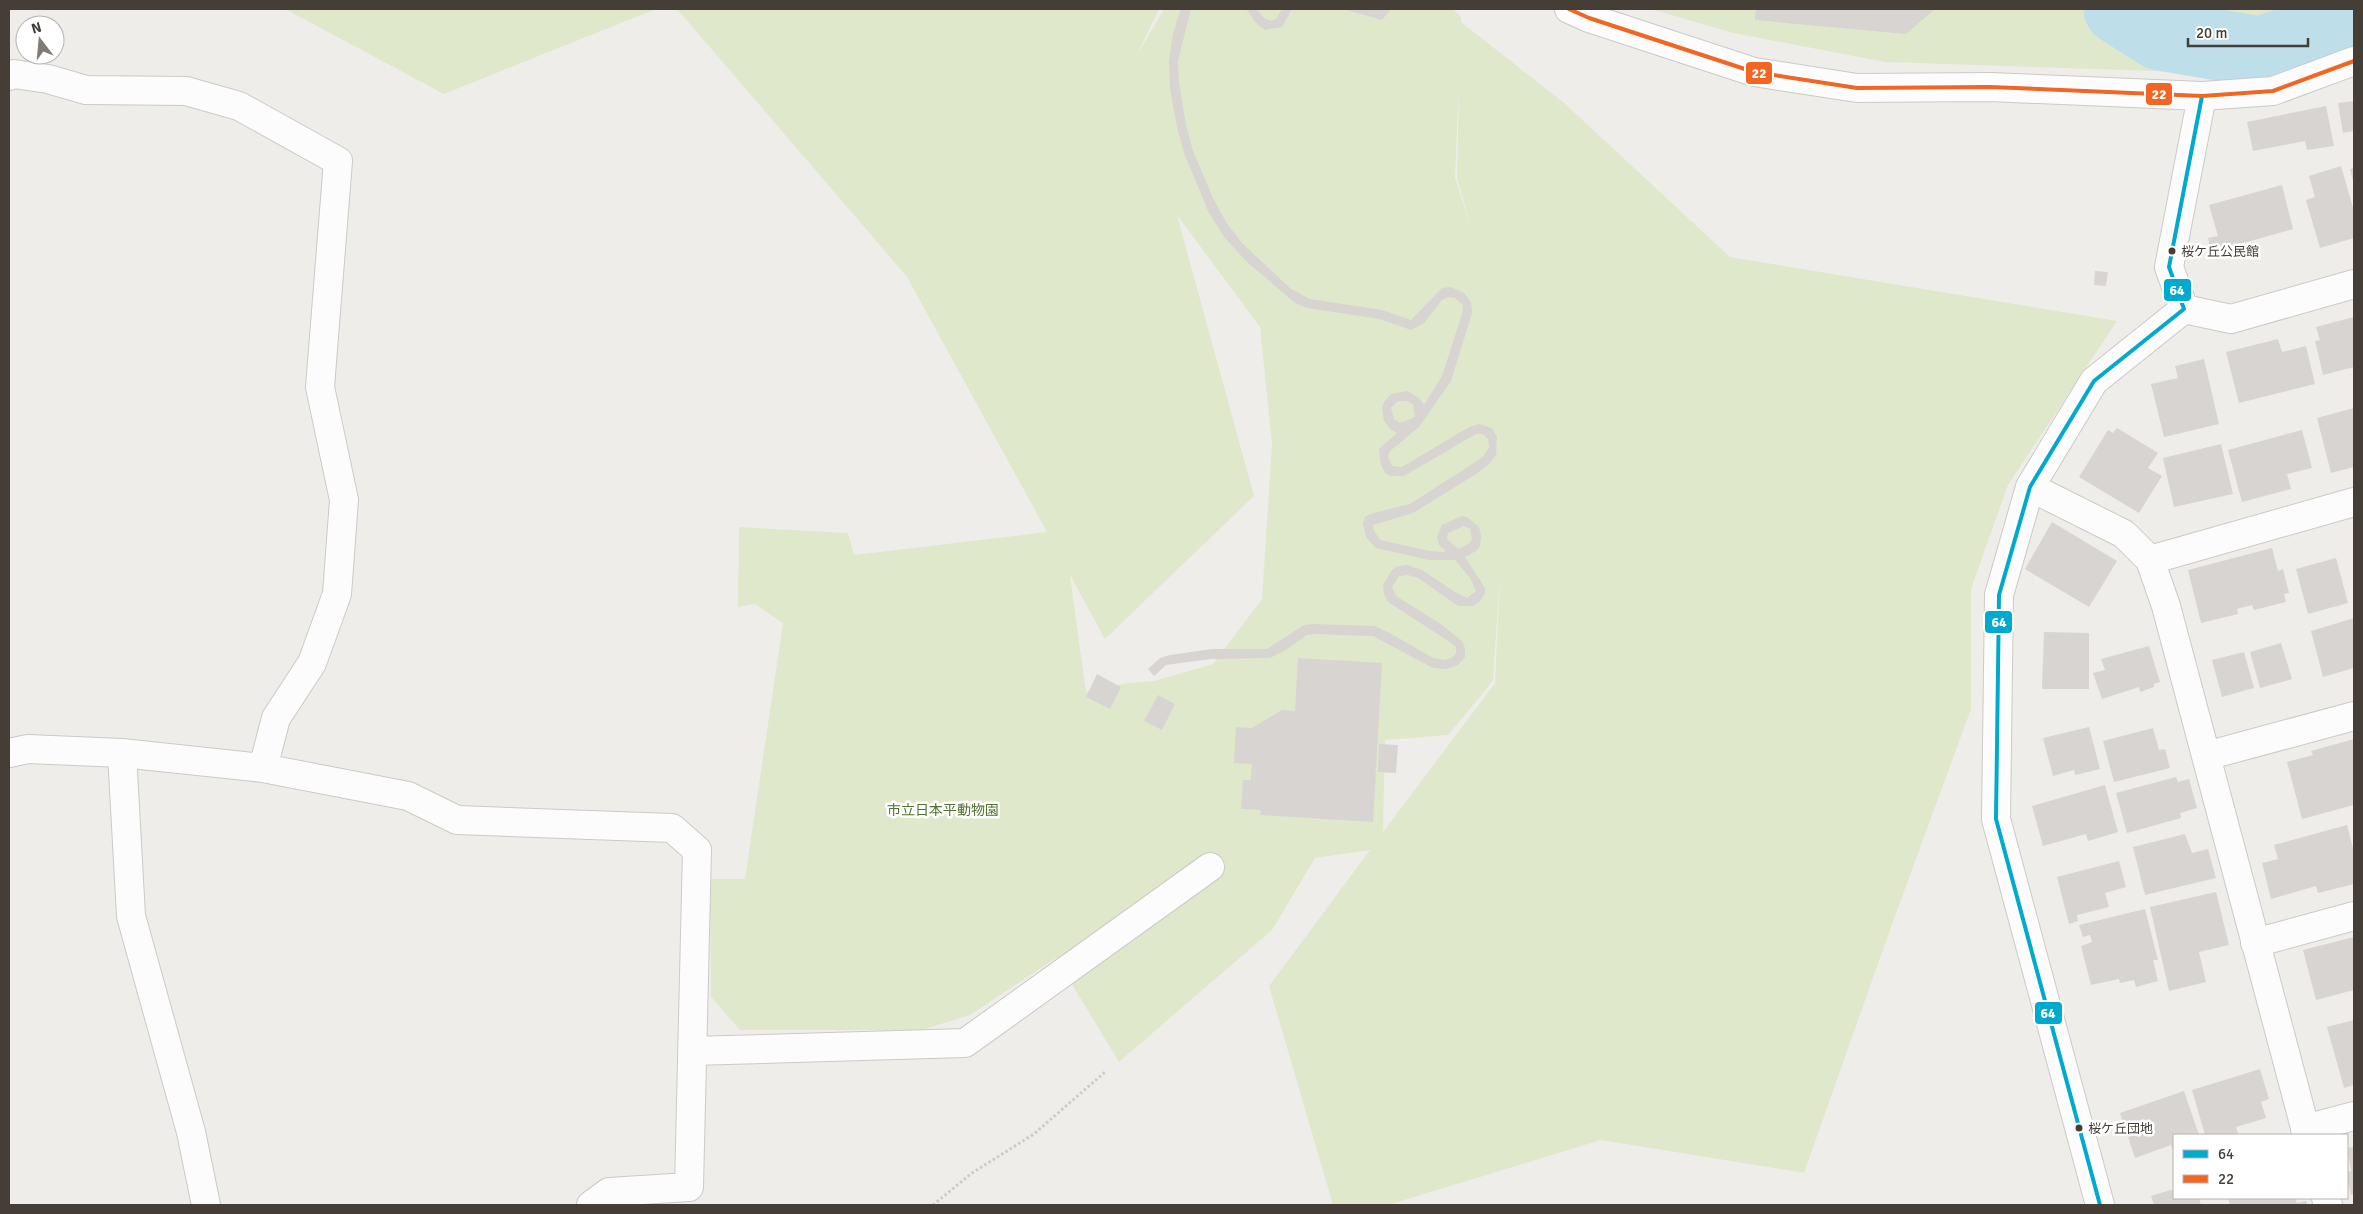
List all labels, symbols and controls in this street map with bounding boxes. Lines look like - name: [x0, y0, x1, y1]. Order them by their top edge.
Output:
- north arrow: [15, 15, 65, 65]
- scale bar: [2188, 15, 2308, 47]
- text: N: [30, 18, 44, 37]
- text: 20 m: [2196, 24, 2227, 42]
- line badge: 22: [1745, 61, 1773, 85]
- text: 22: [1751, 65, 1767, 82]
- line badge: 22: [2145, 82, 2173, 106]
- text: 22: [2151, 86, 2167, 103]
- place label: 桜ケ丘公民館: [2181, 244, 2259, 260]
- marker: 桜ケ丘公民館: [2167, 246, 2177, 256]
- line badge: 64: [2163, 278, 2192, 302]
- text: 64: [2169, 282, 2185, 299]
- line badge: 64: [1984, 610, 2013, 634]
- text: 64: [1991, 614, 2007, 631]
- park label: 市立日本平動物園: [887, 802, 999, 819]
- line badge: 64: [2034, 1001, 2063, 1025]
- text: 64: [2040, 1005, 2056, 1022]
- place label: 桜ケ丘団地: [2088, 1121, 2153, 1137]
- marker: 桜ケ丘団地: [2074, 1123, 2084, 1133]
- legend: [2173, 1134, 2348, 1199]
- text: 64: [2218, 1145, 2234, 1163]
- text: 22: [2218, 1170, 2234, 1188]

